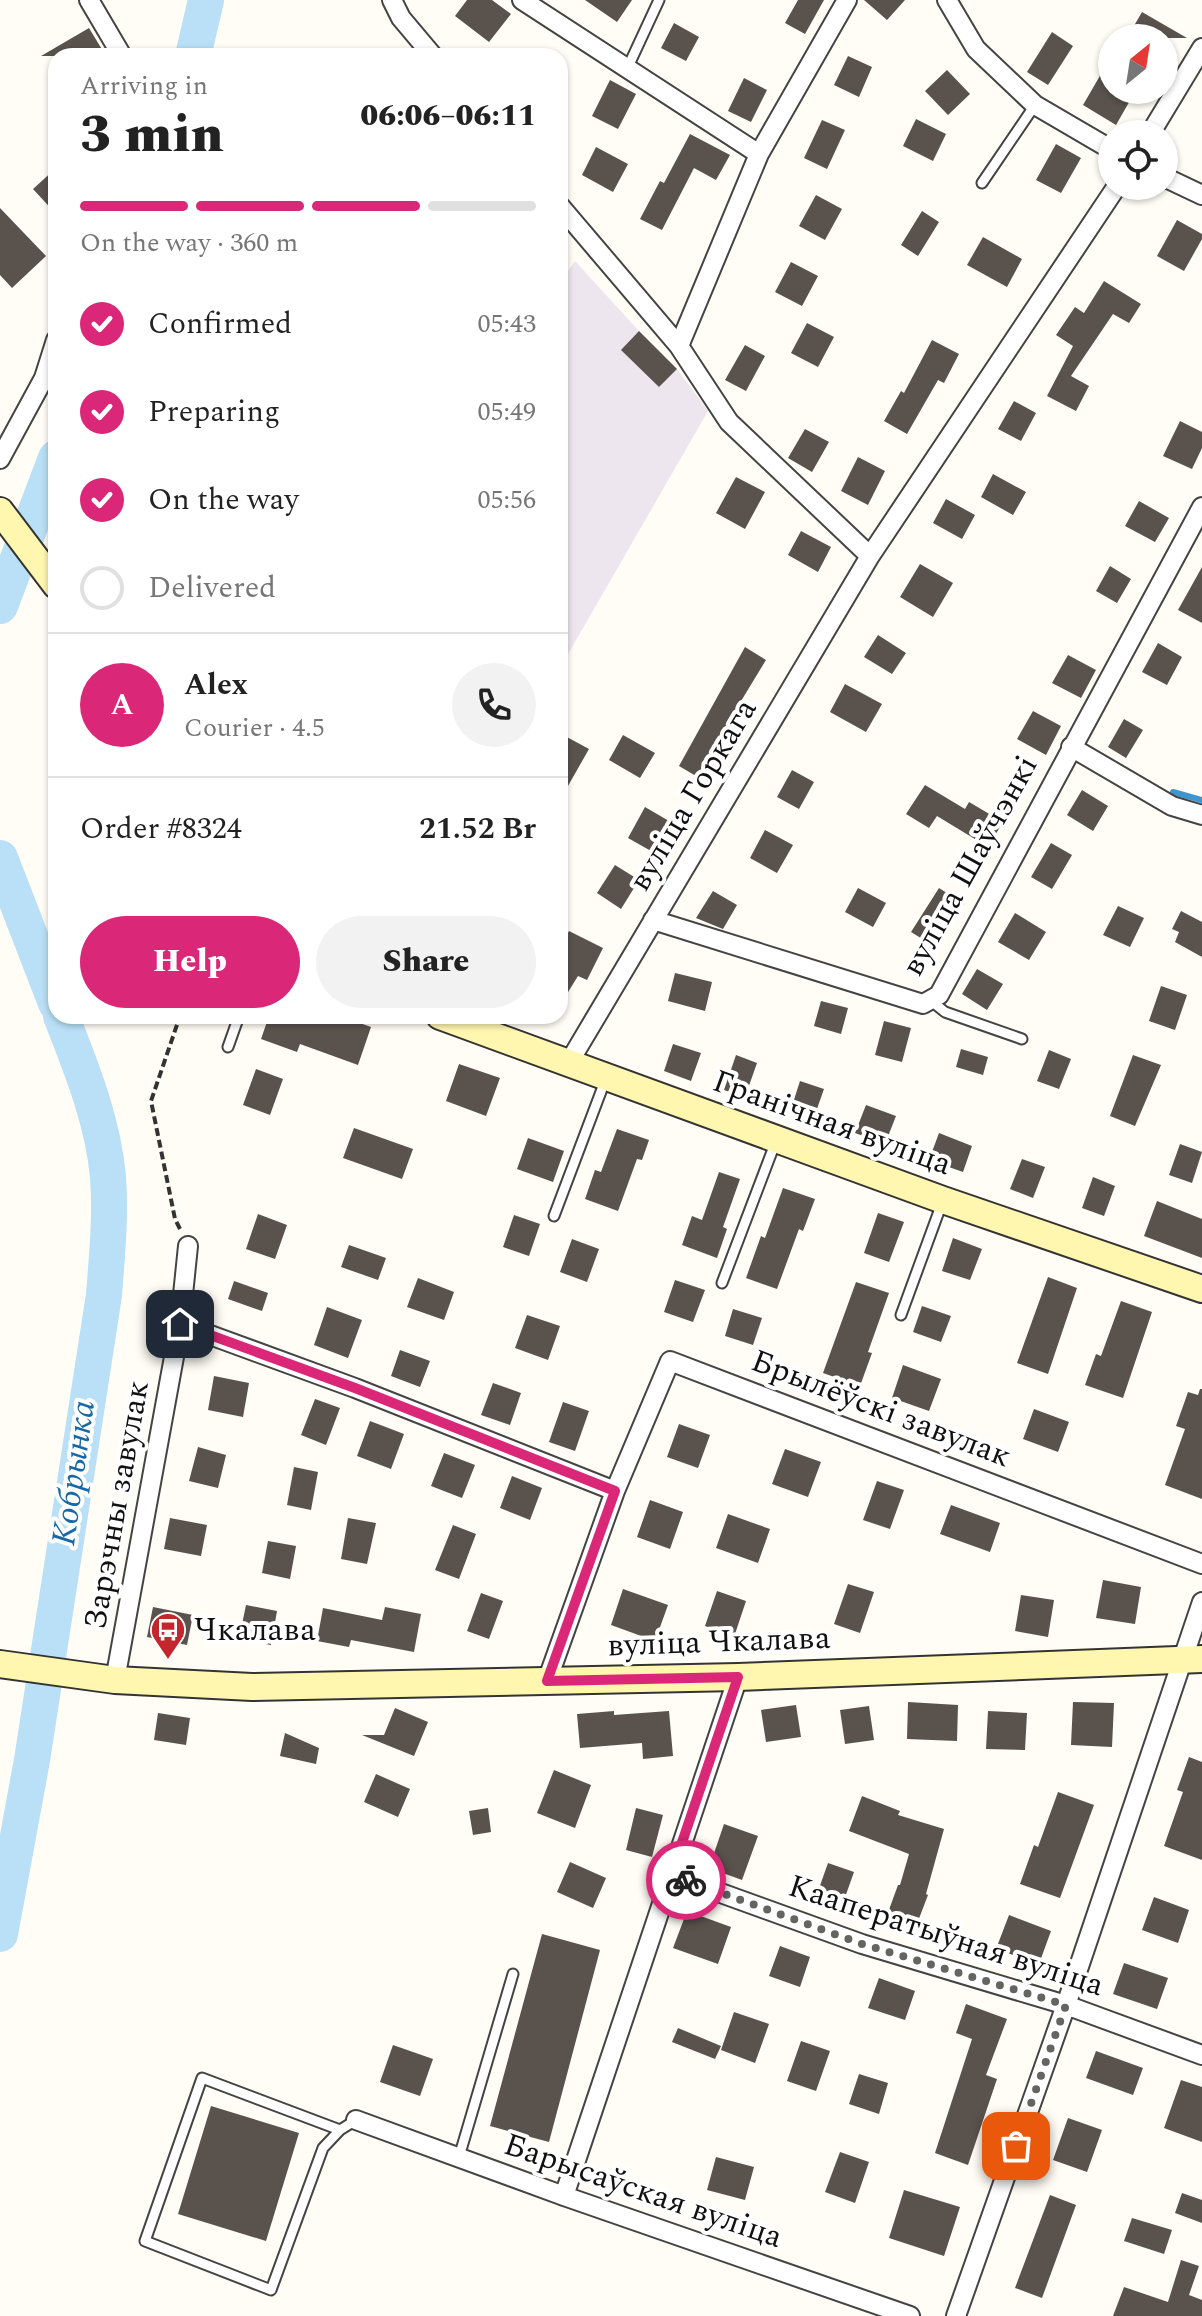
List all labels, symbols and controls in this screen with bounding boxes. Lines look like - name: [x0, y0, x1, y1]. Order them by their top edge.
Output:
- north arrow: [1098, 24, 1178, 104]
- map controls: [1098, 24, 1178, 200]
- text: Arriving in: [80, 66, 208, 106]
- text: 06:06–06:11: [360, 93, 536, 139]
- text: 3 min: [80, 96, 224, 175]
- button: locate: [1098, 120, 1178, 200]
- text: On the way · 360 m: [80, 223, 298, 263]
- text: Confirmed: [148, 301, 292, 347]
- icon: check: [80, 302, 124, 346]
- text: 05:43: [477, 304, 536, 344]
- text: Preparing: [148, 389, 280, 435]
- icon: check: [80, 390, 124, 434]
- text: 05:49: [477, 392, 536, 432]
- text: On the way: [148, 477, 299, 523]
- icon: check: [80, 478, 124, 522]
- text: 05:56: [477, 480, 536, 520]
- text: Delivered: [148, 565, 276, 611]
- text: Alex: [184, 662, 248, 708]
- button: phone: [452, 663, 536, 747]
- text: A: [110, 682, 134, 728]
- street label: вуліца Горкага: [616, 689, 770, 901]
- text: Courier · 4.5: [184, 708, 325, 748]
- street label: вуліца Шаўчэнкі: [889, 747, 1051, 985]
- text: Order #8324: [80, 806, 242, 852]
- text: 21.52 Br: [419, 806, 536, 852]
- button: Help: [80, 916, 300, 1008]
- button: Share: [316, 916, 536, 1008]
- street label: Гранічная вуліца: [706, 1057, 959, 1189]
- pin: [146, 1290, 214, 1358]
- icon: home: [158, 1302, 202, 1346]
- street label: Брылёўскі завулак: [744, 1337, 1018, 1481]
- street label: Зарэчны завулак: [71, 1377, 163, 1633]
- water label: Кобрынка: [38, 1397, 110, 1549]
- place label: Чкалава: [194, 1606, 316, 1655]
- bus stop icon: Чкалава: [149, 1611, 187, 1661]
- street label: вуліца Чкалава: [607, 1614, 832, 1670]
- courier: [646, 1840, 726, 1920]
- icon: bike: [664, 1858, 708, 1902]
- street label: Кааператыўная вуліца: [782, 1862, 1111, 2010]
- pin: [982, 2112, 1050, 2180]
- street label: Барысаўская вуліца: [497, 2120, 789, 2262]
- icon: bag: [994, 2124, 1038, 2168]

